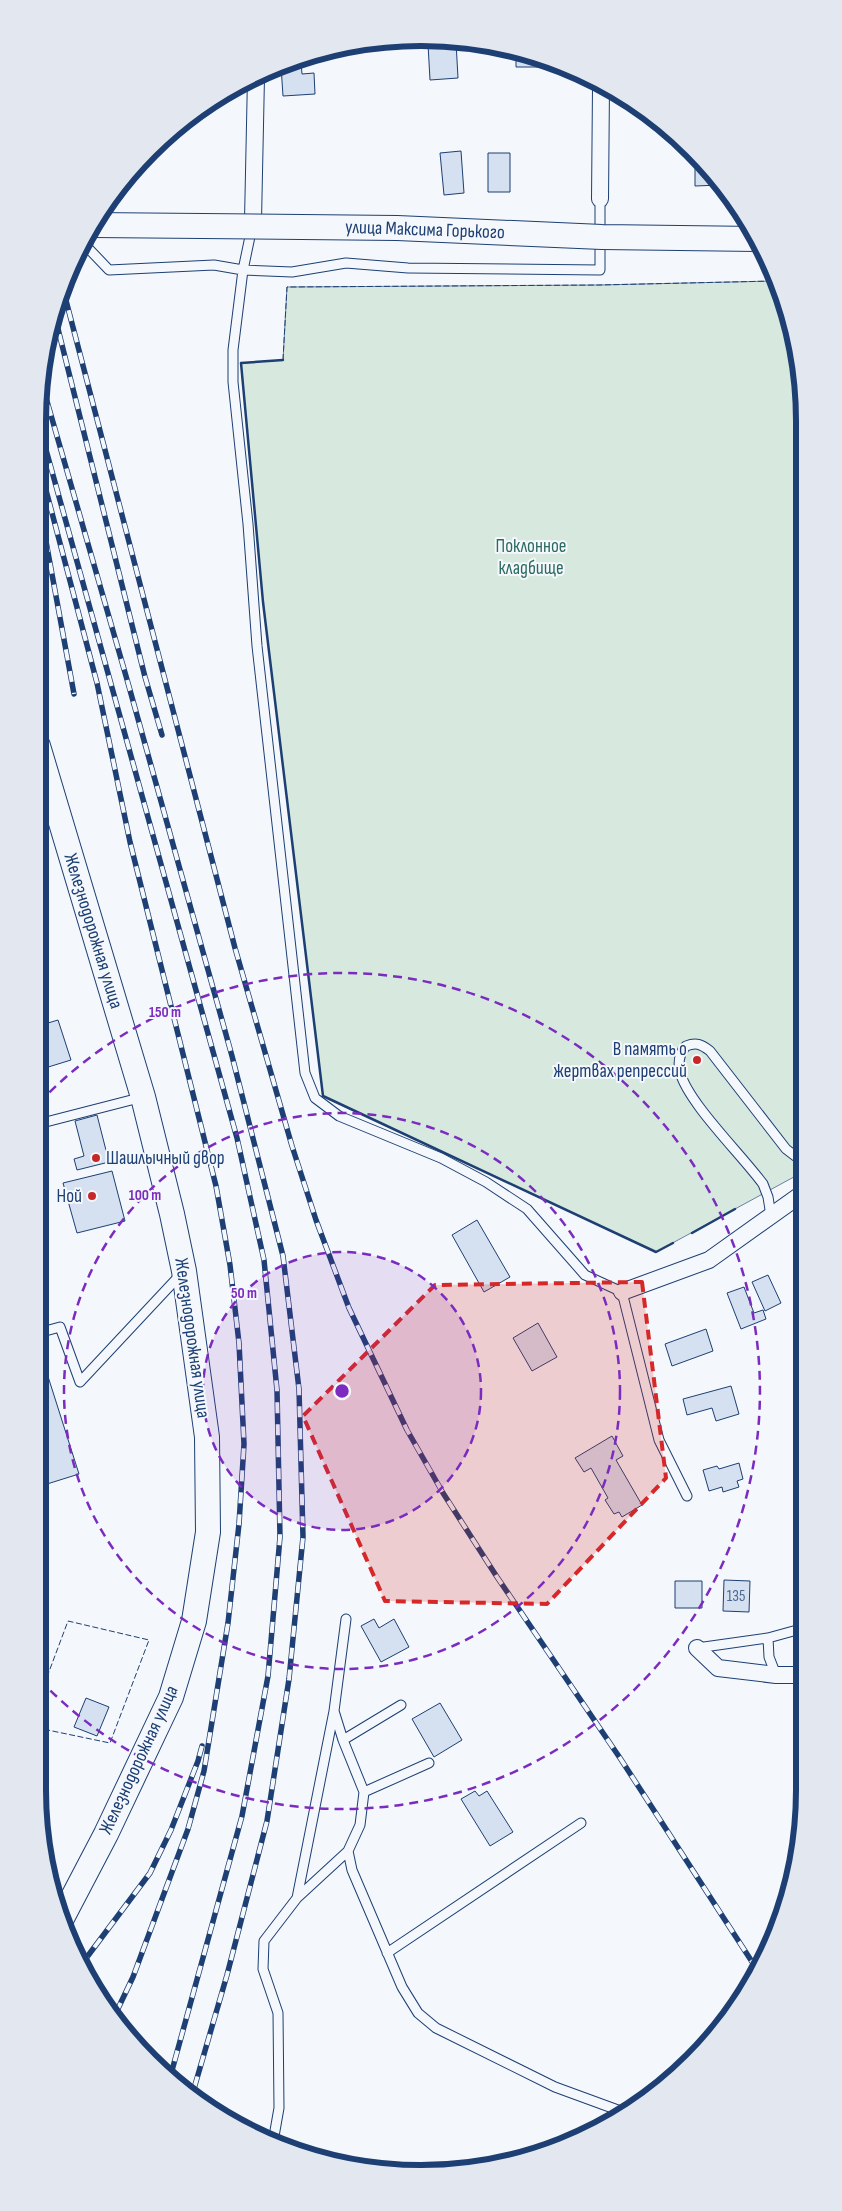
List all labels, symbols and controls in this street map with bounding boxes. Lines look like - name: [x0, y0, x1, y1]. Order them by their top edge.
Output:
- street label: улица Максима Горького: [345, 216, 505, 244]
- park label: Поклонное кладбище: [496, 535, 566, 580]
- street label: Железнодорожная улица: [58, 850, 128, 1012]
- text: 150 m: [149, 1003, 181, 1022]
- place label: В память о жертвах репрессий: [554, 1038, 687, 1083]
- marker: В память о жертвах репрессий: [691, 1054, 703, 1066]
- place label: Шашлычный двор: [106, 1147, 225, 1170]
- marker: Шашлычный двор: [90, 1152, 102, 1164]
- place label: Ной: [57, 1185, 82, 1208]
- text: 100 m: [129, 1186, 161, 1205]
- marker: Ной: [86, 1190, 98, 1202]
- street label: Железнодорожная улица: [169, 1256, 215, 1420]
- text: 50 m: [231, 1284, 257, 1303]
- centre of rings: [333, 1382, 351, 1400]
- house number: 135: [727, 1587, 745, 1606]
- street label: Железнодорожная улица: [94, 1682, 184, 1838]

